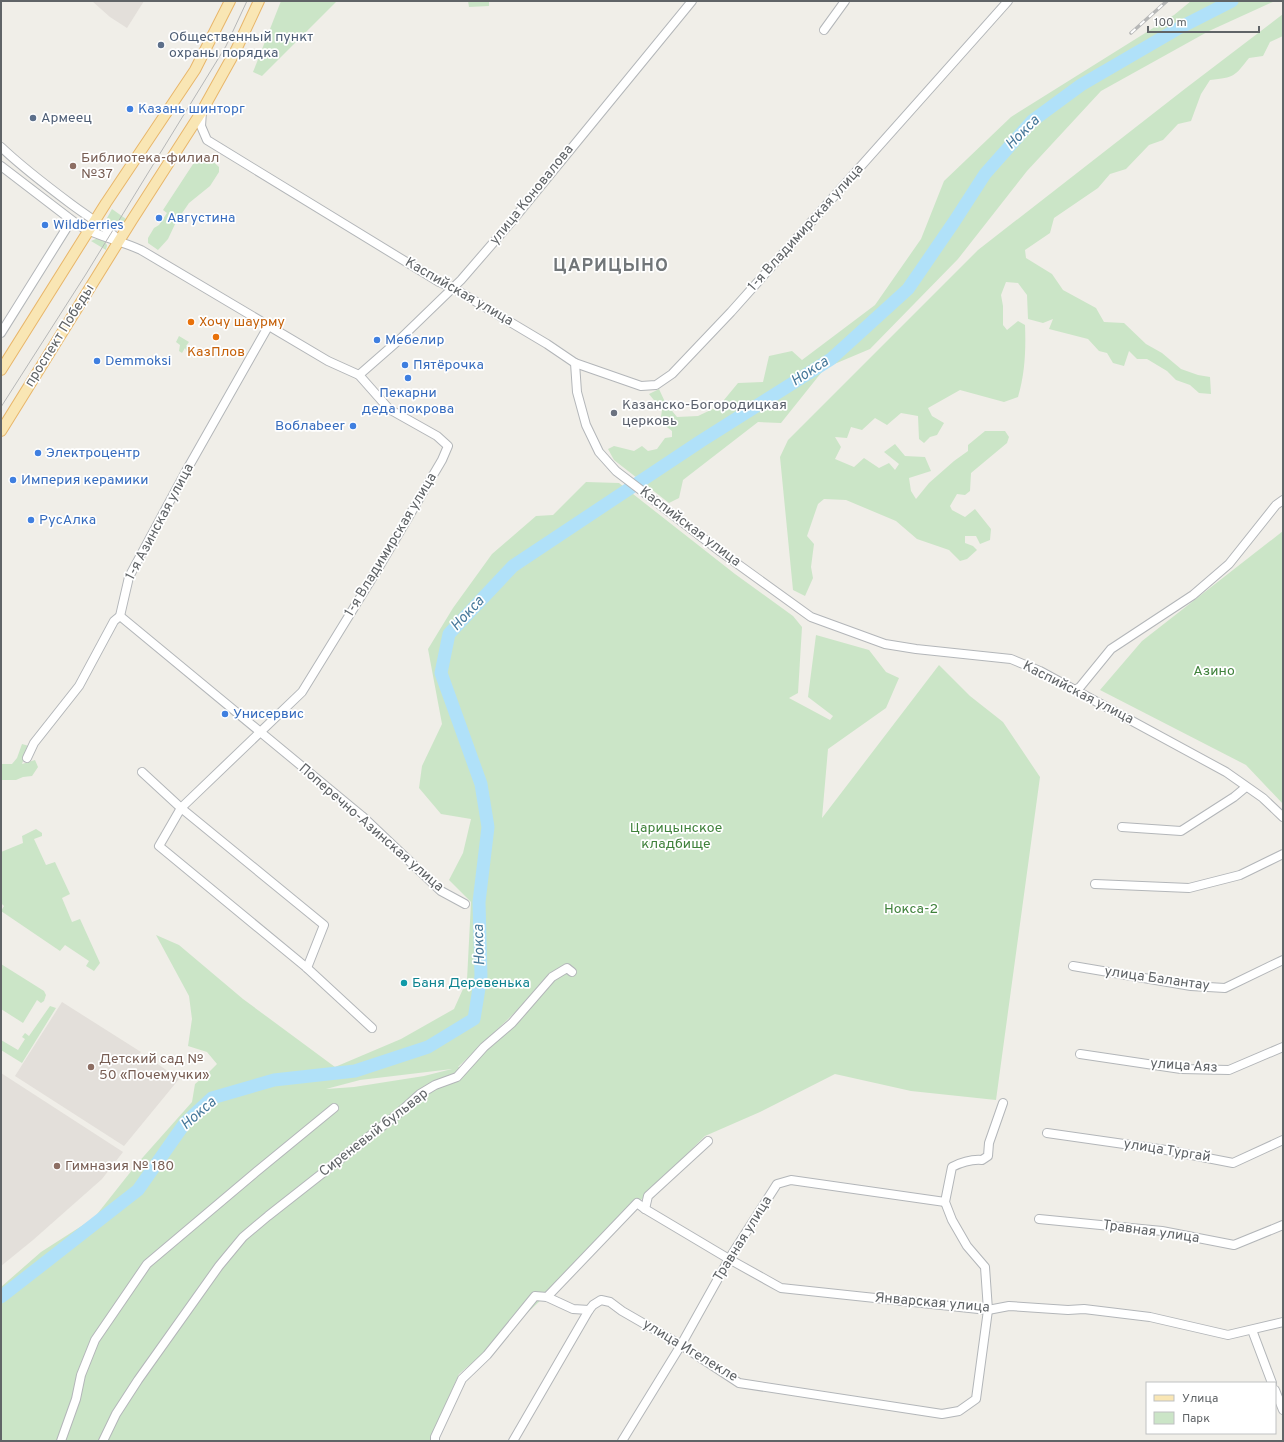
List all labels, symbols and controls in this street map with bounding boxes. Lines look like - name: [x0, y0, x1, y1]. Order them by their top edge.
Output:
- scale bar: [1148, 8, 1259, 34]
- text: 100 m: [1154, 15, 1187, 31]
- place label: Общественный пункт охраны порядка: [169, 29, 313, 62]
- marker: Общественный пункт охраны порядка: [156, 40, 166, 50]
- place label: Казань шинторг: [138, 101, 245, 118]
- marker: Казань шинторг: [125, 104, 135, 114]
- place label: Армеец: [41, 110, 92, 127]
- water label: Нокса: [1002, 112, 1044, 154]
- marker: Армеец: [28, 113, 38, 123]
- street label: улица Коновалова: [486, 142, 578, 248]
- place label: Библиотека-филиал №37: [81, 150, 219, 183]
- marker: Библиотека-филиал №37: [68, 161, 78, 171]
- street label: 1-я Владимирская улица: [744, 161, 868, 295]
- place label: Августина: [167, 210, 235, 227]
- marker: Августина: [154, 213, 164, 223]
- place label: Wildberries: [53, 217, 124, 234]
- marker: Wildberries: [40, 220, 50, 230]
- street label: Каспийская улица: [402, 254, 516, 330]
- district label: ЦАРИЦЫНО: [553, 255, 669, 278]
- street label: проспект Победы: [22, 281, 98, 391]
- place label: Хочу шаурму: [199, 314, 285, 331]
- marker: Хочу шаурму: [186, 317, 196, 327]
- marker: КазПлов: [211, 332, 221, 342]
- place label: Мебелир: [385, 332, 444, 349]
- marker: Мебелир: [372, 335, 382, 345]
- place label: КазПлов: [187, 344, 245, 361]
- place label: Demmoksi: [105, 353, 171, 370]
- water label: Нокса: [788, 353, 833, 391]
- marker: Demmoksi: [92, 356, 102, 366]
- place label: Пятёрочка: [413, 357, 484, 374]
- marker: Пятёрочка: [400, 360, 410, 370]
- marker: Пекарни деда покрова: [403, 373, 413, 383]
- place label: Пекарни деда покрова: [362, 385, 454, 418]
- place label: Казанско-Богородицкая церковь: [622, 397, 787, 430]
- marker: Казанско-Богородицкая церковь: [609, 408, 619, 418]
- place label: Воблаbeer: [275, 418, 346, 435]
- marker: Воблаbeer: [348, 421, 358, 431]
- place label: Электроцентр: [46, 445, 140, 462]
- marker: Электроцентр: [33, 448, 43, 458]
- street label: 1-я Азинская улица: [122, 461, 198, 583]
- street label: 1-я Владимирская улица: [341, 470, 441, 620]
- place label: Империя керамики: [21, 472, 149, 489]
- marker: Империя керамики: [8, 475, 18, 485]
- street label: Каспийская улица: [636, 483, 744, 571]
- place label: РусАлка: [39, 512, 96, 529]
- marker: РусАлка: [26, 515, 36, 525]
- water label: Нокса: [447, 592, 489, 636]
- street label: Каспийская улица: [1020, 658, 1136, 728]
- park label: Азино: [1193, 663, 1235, 680]
- place label: Унисервис: [233, 706, 304, 723]
- marker: Унисервис: [220, 709, 230, 719]
- street label: Поперечно-Азинская улица: [295, 760, 447, 896]
- park label: Царицынское кладбище: [630, 820, 722, 853]
- park label: Нокса-2: [884, 901, 938, 918]
- water label: Нокса: [470, 924, 490, 966]
- street label: улица Балантау: [1103, 963, 1211, 995]
- place label: Баня Деревенька: [412, 975, 530, 992]
- marker: Баня Деревенька: [399, 978, 409, 988]
- place label: Детский сад № 50 «Почемучки»: [99, 1051, 210, 1084]
- street label: улица Аяз: [1150, 1055, 1218, 1077]
- marker: Детский сад № 50 «Почемучки»: [86, 1062, 96, 1072]
- street label: Сиреневый бульвар: [316, 1085, 432, 1181]
- water label: Нокса: [177, 1093, 221, 1135]
- street label: улица Тургай: [1122, 1136, 1212, 1166]
- place label: Гимназия № 180: [65, 1158, 174, 1175]
- marker: Гимназия № 180: [52, 1161, 62, 1171]
- street label: Травная улица: [710, 1193, 776, 1285]
- street label: Травная улица: [1102, 1217, 1200, 1247]
- street label: Январская улица: [874, 1289, 990, 1317]
- street label: улица Игелекле: [639, 1316, 741, 1386]
- legend: [1146, 1382, 1276, 1434]
- text: Улица: [1182, 1391, 1218, 1407]
- text: Парк: [1182, 1411, 1210, 1427]

